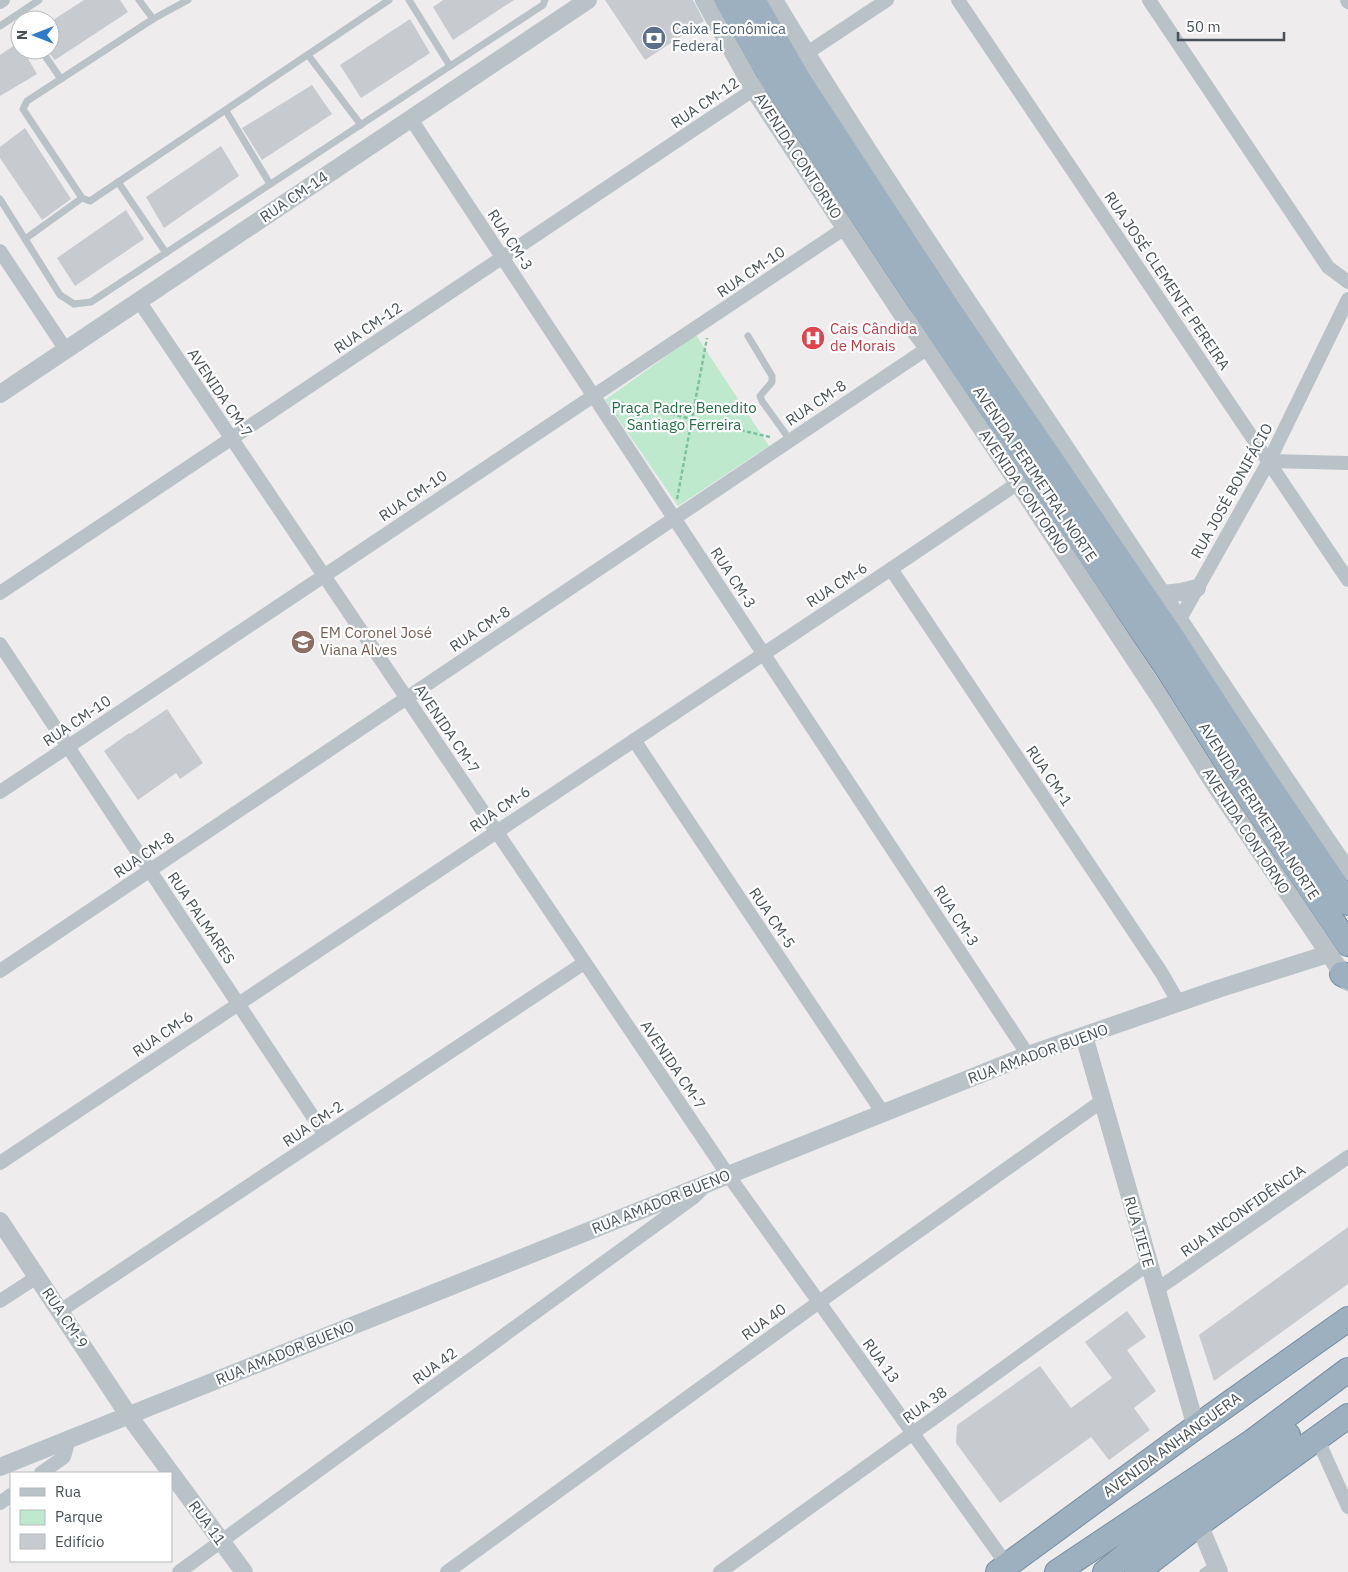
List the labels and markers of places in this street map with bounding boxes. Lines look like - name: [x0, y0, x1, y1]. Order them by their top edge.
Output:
- place label: Caixa Econômica Federal: [672, 19, 786, 55]
- bank icon: Caixa Econômica Federal: [641, 25, 667, 51]
- place label: Cais Cândida de Morais: [830, 319, 917, 355]
- hospital icon: Cais Cândida de Morais: [800, 325, 826, 351]
- place label: EM Coronel José Viana Alves: [320, 623, 432, 659]
- school or university icon: EM Coronel José Viana Alves: [290, 629, 316, 655]

